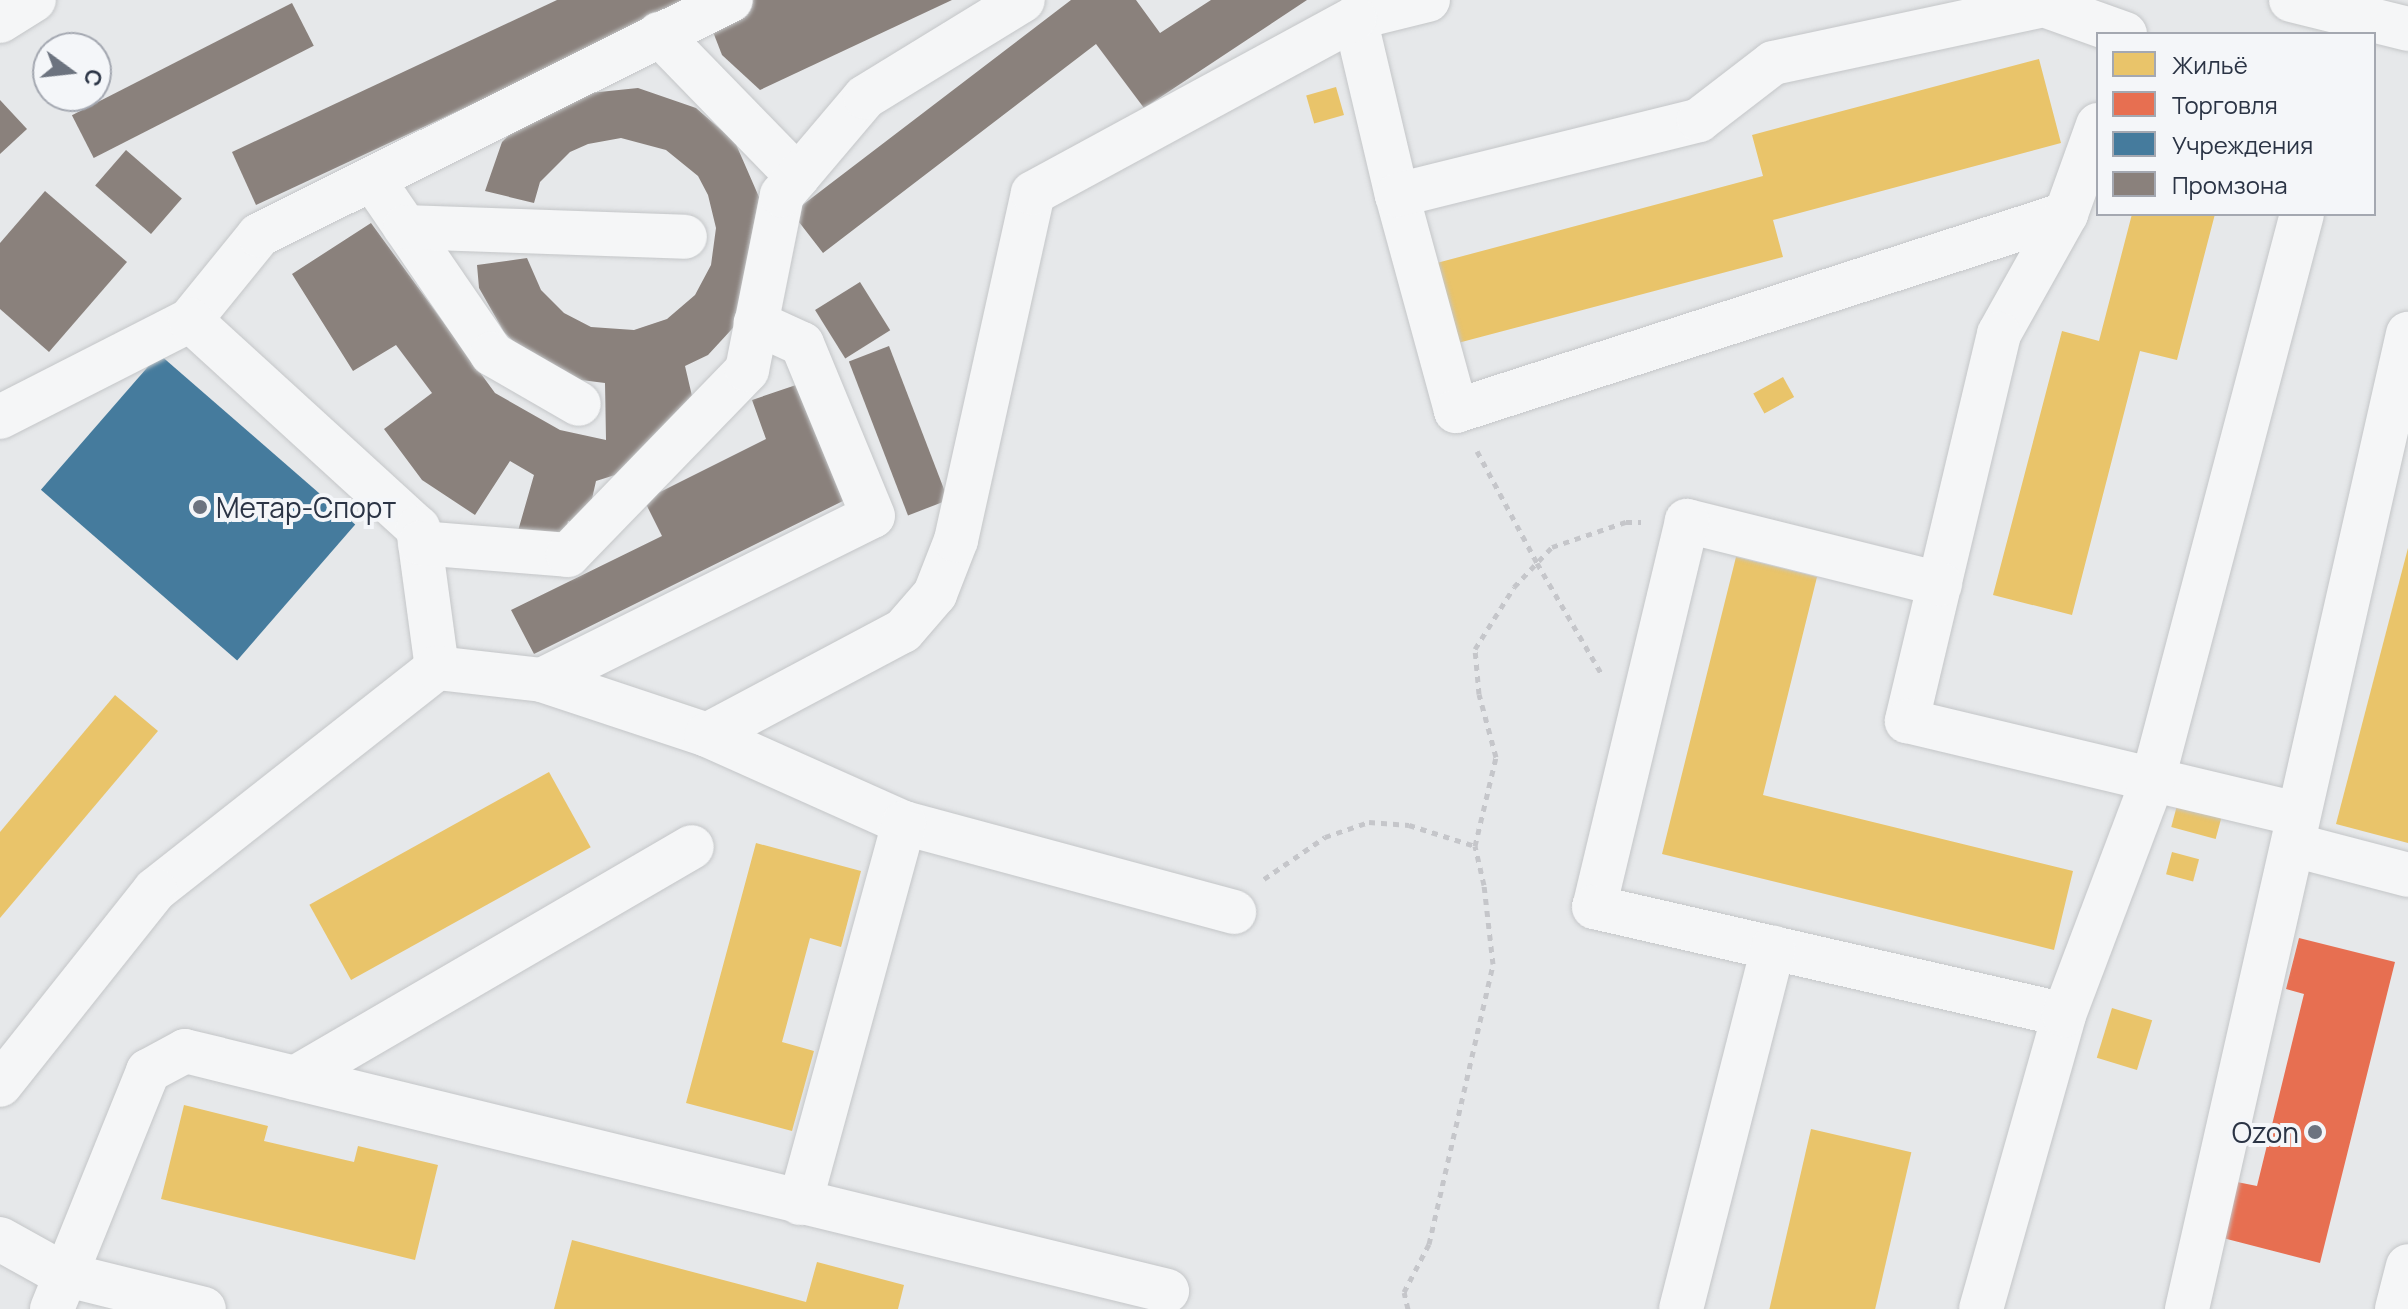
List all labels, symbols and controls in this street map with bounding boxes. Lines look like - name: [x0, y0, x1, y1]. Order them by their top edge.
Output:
- north arrow: [32, 32, 112, 112]
- legend: [2096, 32, 2376, 216]
- text: Жильё: [2172, 48, 2248, 81]
- text: С: [77, 66, 110, 89]
- text: Торговля: [2172, 88, 2278, 121]
- text: Учреждения: [2172, 128, 2313, 161]
- text: Промзона: [2172, 168, 2287, 201]
- place label: Метар-Спорт: [216, 490, 397, 524]
- marker: Метар-Спорт: [191, 498, 209, 516]
- place label: Ozon: [2232, 1115, 2299, 1149]
- marker: Ozon: [2306, 1123, 2324, 1141]

